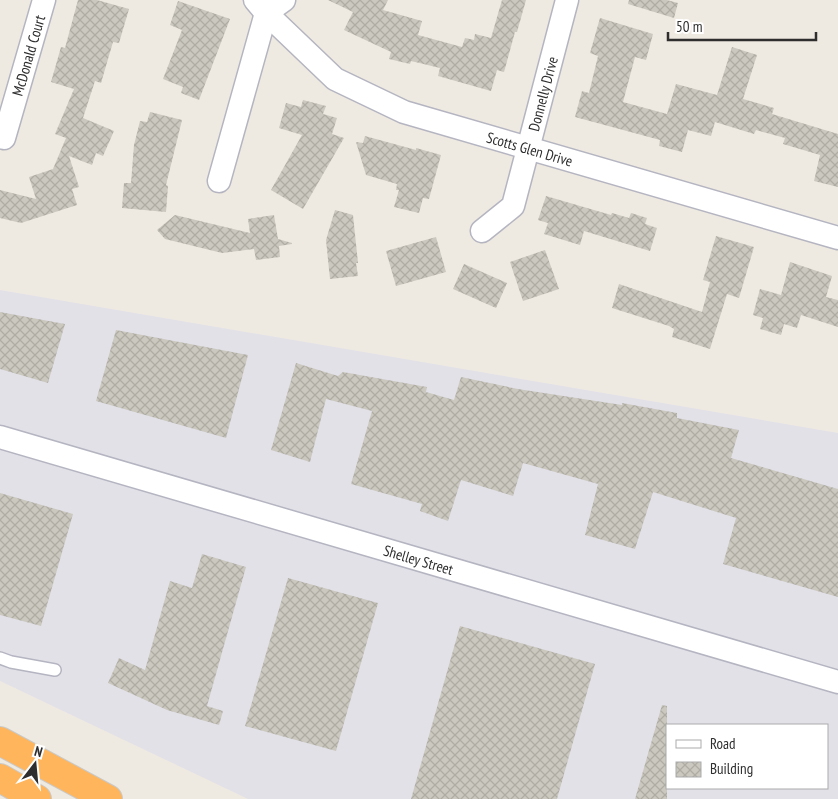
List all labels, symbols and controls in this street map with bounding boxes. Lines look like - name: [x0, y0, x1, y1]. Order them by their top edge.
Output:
- scale bar: [668, 10, 816, 42]
- street label: McDonald Court: [7, 13, 49, 98]
- text: 50 m: [676, 17, 702, 36]
- street label: Donnelly Drive: [524, 54, 561, 133]
- street label: Scotts Glen Drive: [485, 127, 575, 170]
- street label: Shelley Street: [381, 540, 456, 579]
- legend: [666, 724, 828, 789]
- text: Road: [710, 734, 736, 753]
- north arrow: [10, 739, 60, 789]
- text: N: [32, 742, 45, 761]
- text: Building: [710, 759, 753, 778]

